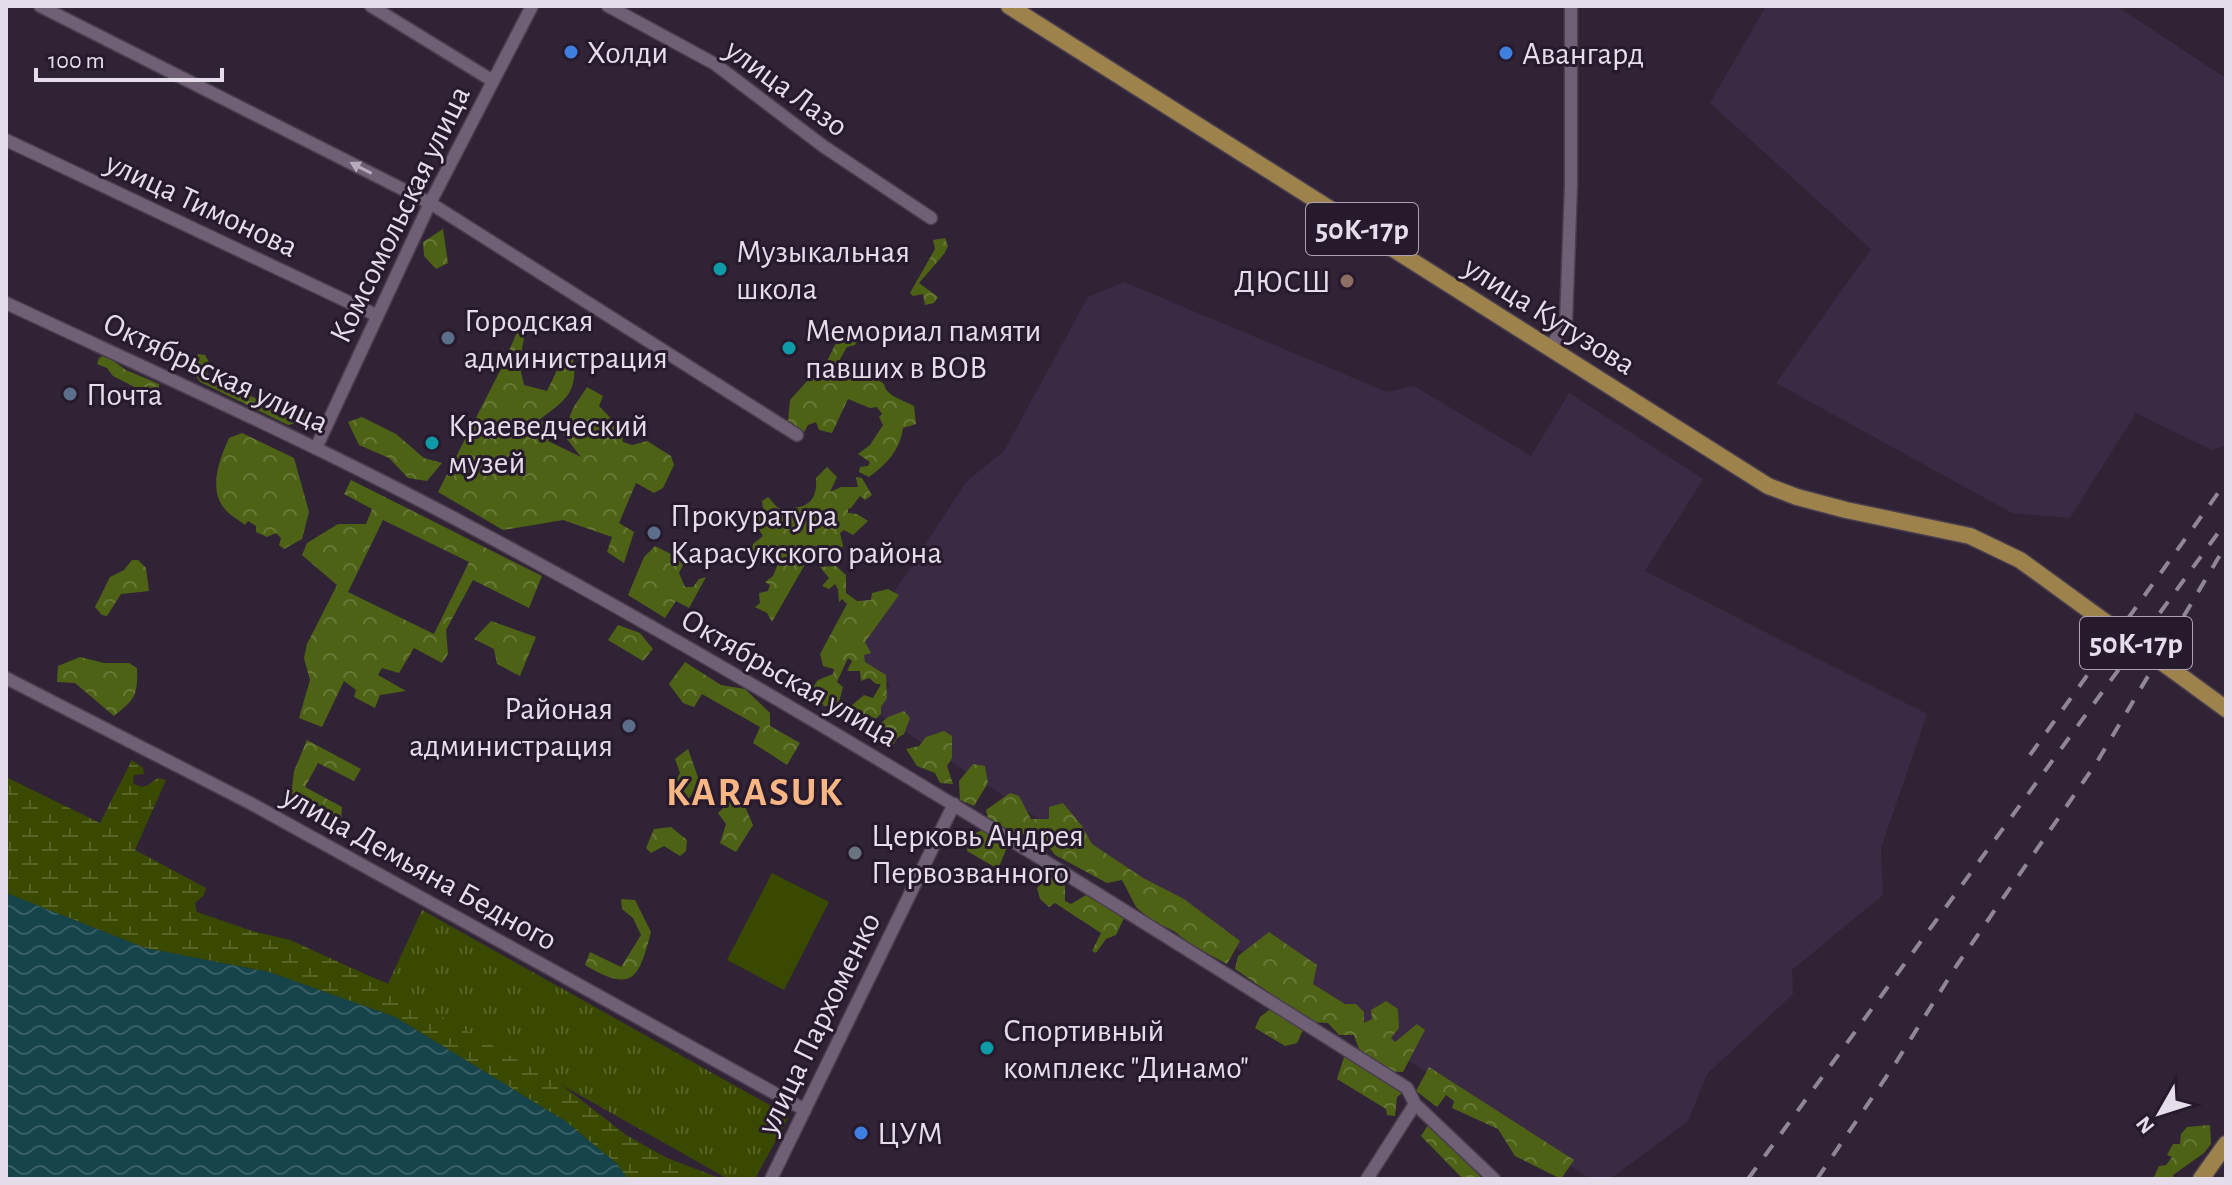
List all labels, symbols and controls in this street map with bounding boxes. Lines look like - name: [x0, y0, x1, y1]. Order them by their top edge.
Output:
- scale bar: [36, 32, 222, 82]
- street label: улица Лазо: [718, 32, 854, 143]
- place label: Холди: [587, 37, 668, 69]
- place label: Авангард: [1522, 38, 1644, 70]
- marker: Холди: [562, 43, 580, 61]
- marker: Авангард: [1497, 44, 1515, 62]
- text: 100 m: [48, 49, 105, 73]
- street label: Комсомольская улица: [324, 81, 476, 348]
- street label: улица Тимонова: [100, 146, 302, 263]
- one-way arrow: [349, 161, 372, 174]
- road number: 50К-17р: [1306, 203, 1418, 255]
- place label: Музыкальная школа: [736, 236, 910, 305]
- street label: улица Кутузова: [1457, 250, 1641, 381]
- marker: Музыкальная школа: [711, 260, 729, 278]
- place label: ДЮСШ: [1234, 266, 1331, 298]
- marker: ДЮСШ: [1338, 272, 1356, 290]
- place label: Городская администрация: [464, 305, 668, 374]
- street label: Октябрьская улица: [98, 307, 333, 439]
- place label: Мемориал памяти павших в ВОВ: [805, 315, 1042, 384]
- marker: Городская администрация: [439, 329, 457, 347]
- marker: Мемориал памяти павших в ВОВ: [780, 339, 798, 357]
- place label: Почта: [86, 379, 163, 411]
- marker: Почта: [61, 385, 79, 403]
- place label: Краеведческий музей: [448, 410, 648, 479]
- marker: Краеведческий музей: [423, 434, 441, 452]
- place label: Прокуратура Карасукского района: [670, 500, 942, 569]
- marker: Прокуратура Карасукского района: [645, 524, 663, 542]
- street label: Октябрьская улица: [675, 603, 904, 753]
- road number: 50К-17р: [2080, 617, 2192, 669]
- place label: Районая администрация: [409, 693, 613, 762]
- marker: Районая администрация: [620, 717, 638, 735]
- district label: KARASUK: [666, 773, 844, 813]
- street label: улица Демьяна Бедного: [276, 779, 562, 957]
- place label: Церковь Андрея Первозванного: [871, 820, 1084, 889]
- marker: Церковь Андрея Первозванного: [846, 844, 864, 862]
- street label: улица Пархоменко: [751, 908, 886, 1140]
- place label: Спортивный комплекс "Динамо": [1003, 1015, 1249, 1084]
- marker: Спортивный комплекс "Динамо": [978, 1039, 996, 1057]
- north arrow: [2120, 1073, 2200, 1153]
- text: N: [2132, 1112, 2159, 1138]
- place label: ЦУМ: [877, 1118, 943, 1150]
- marker: ЦУМ: [852, 1124, 870, 1142]

